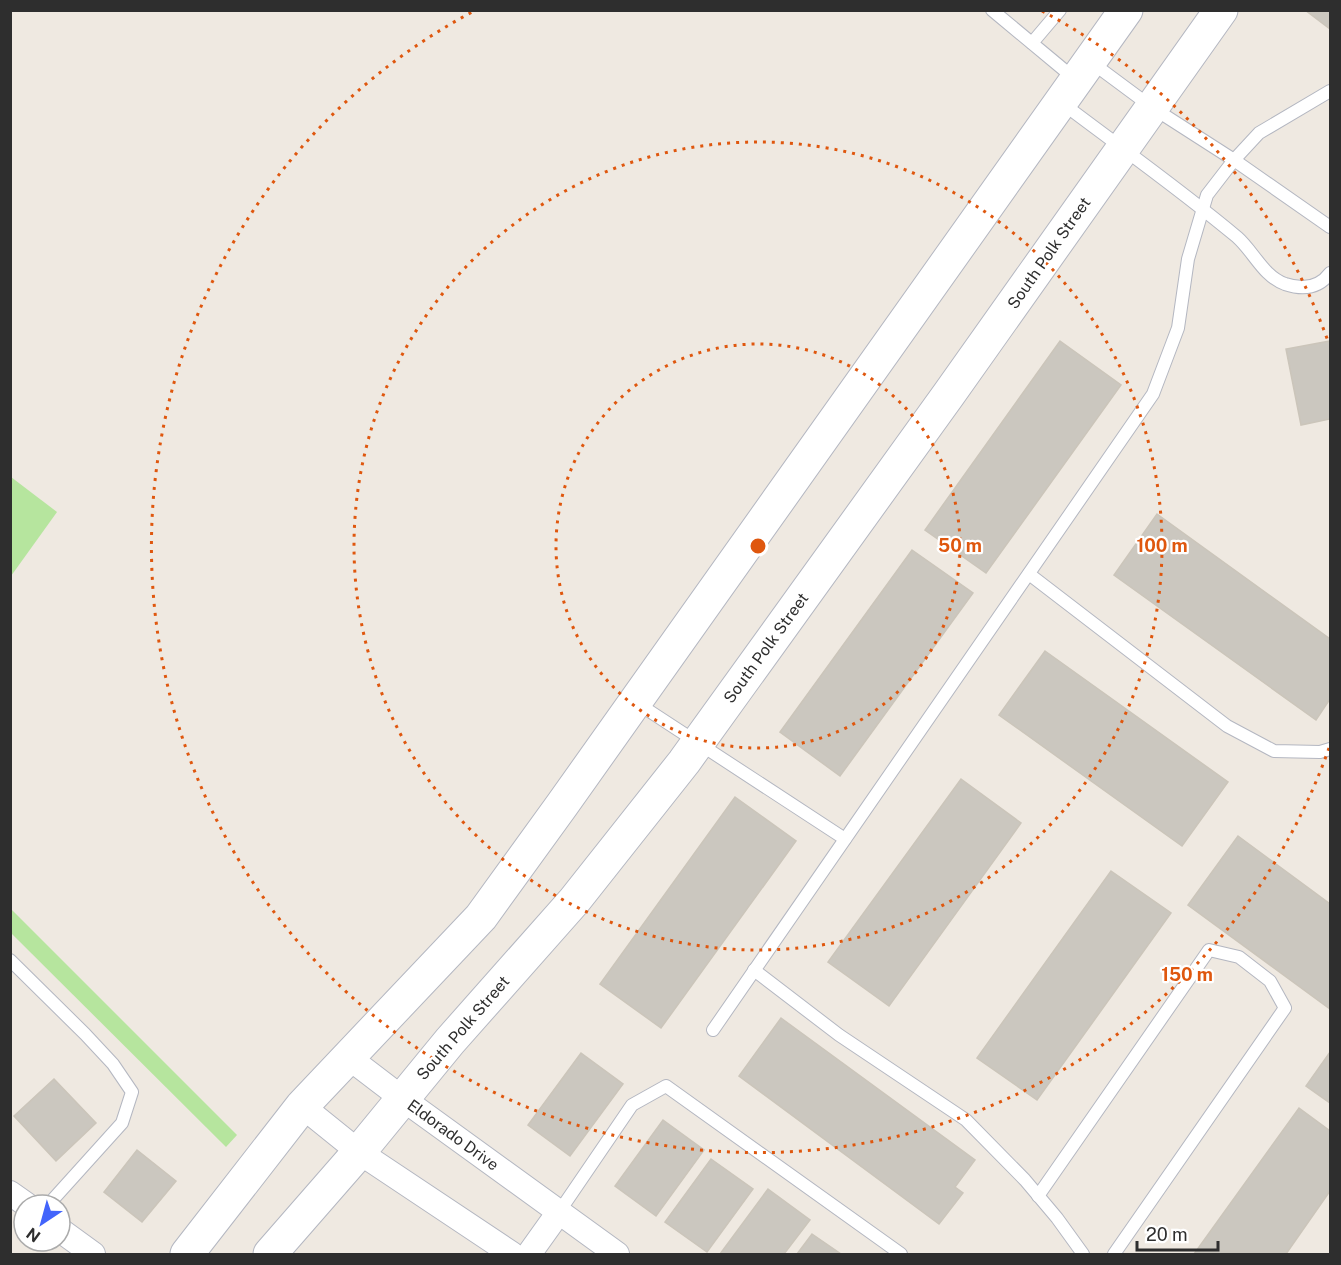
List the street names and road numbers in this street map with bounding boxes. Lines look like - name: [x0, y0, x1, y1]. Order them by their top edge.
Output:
- street label: South Polk Street: [1003, 194, 1095, 312]
- street label: South Polk Street: [720, 589, 812, 707]
- street label: South Polk Street: [413, 972, 513, 1084]
- street label: Eldorado Drive: [404, 1096, 502, 1174]

